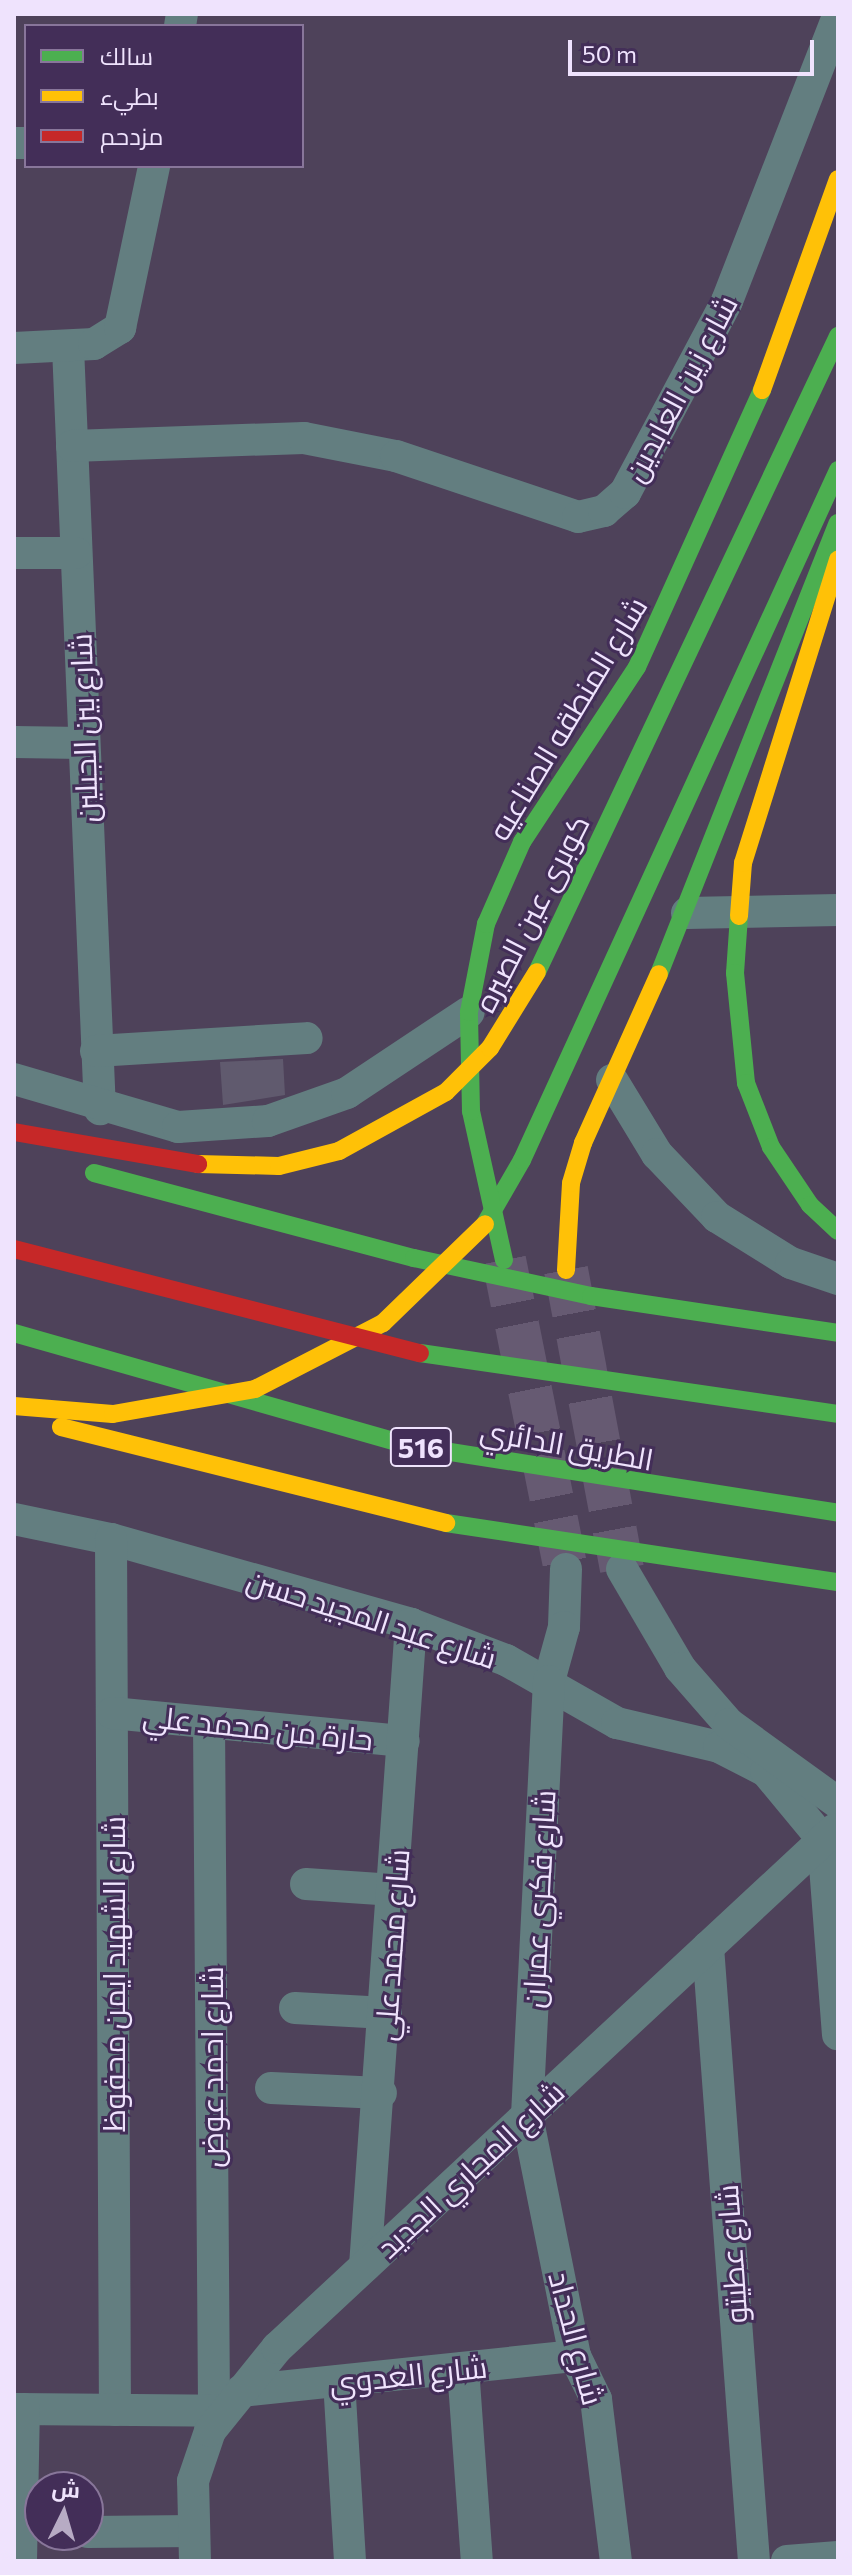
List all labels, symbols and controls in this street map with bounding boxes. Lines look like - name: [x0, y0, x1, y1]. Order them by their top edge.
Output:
- legend: [24, 24, 304, 168]
- scale bar: [572, 24, 818, 74]
- text: 50 m: [582, 39, 637, 68]
- text: سالك: [100, 41, 153, 70]
- text: بطيء: [100, 81, 159, 110]
- text: مزدحم: [100, 121, 163, 150]
- street label: شارع زين العابدين: [616, 289, 744, 487]
- street label: شارع المنطقه الصناعيه: [480, 590, 654, 846]
- street label: شارع بين الجبلين: [62, 633, 104, 823]
- street label: كوبرى عين الصيره: [466, 808, 596, 1018]
- street label: الطريق الدائري: [478, 1411, 656, 1477]
- road number: 516: [389, 1423, 453, 1471]
- street label: شارع عبد المجيد حسن: [243, 1561, 501, 1675]
- street label: حارة من محمد علي: [141, 1697, 375, 1757]
- street label: شارع فكري عمران: [514, 1789, 562, 2009]
- street label: شارع الشهيد ايمن محفوظ: [95, 1816, 131, 2132]
- street label: شارع محمد علي: [366, 1848, 416, 2042]
- street label: شارع احمد عوض: [193, 1966, 229, 2168]
- street label: شارع المجاري الجديد: [369, 2073, 571, 2265]
- street label: شارع عطيتو: [708, 2183, 754, 2325]
- street label: شارع الحداد: [542, 2267, 612, 2409]
- street label: شارع العدوي: [327, 2348, 489, 2400]
- north arrow: [24, 2471, 104, 2551]
- text: ش: [51, 2474, 81, 2503]

